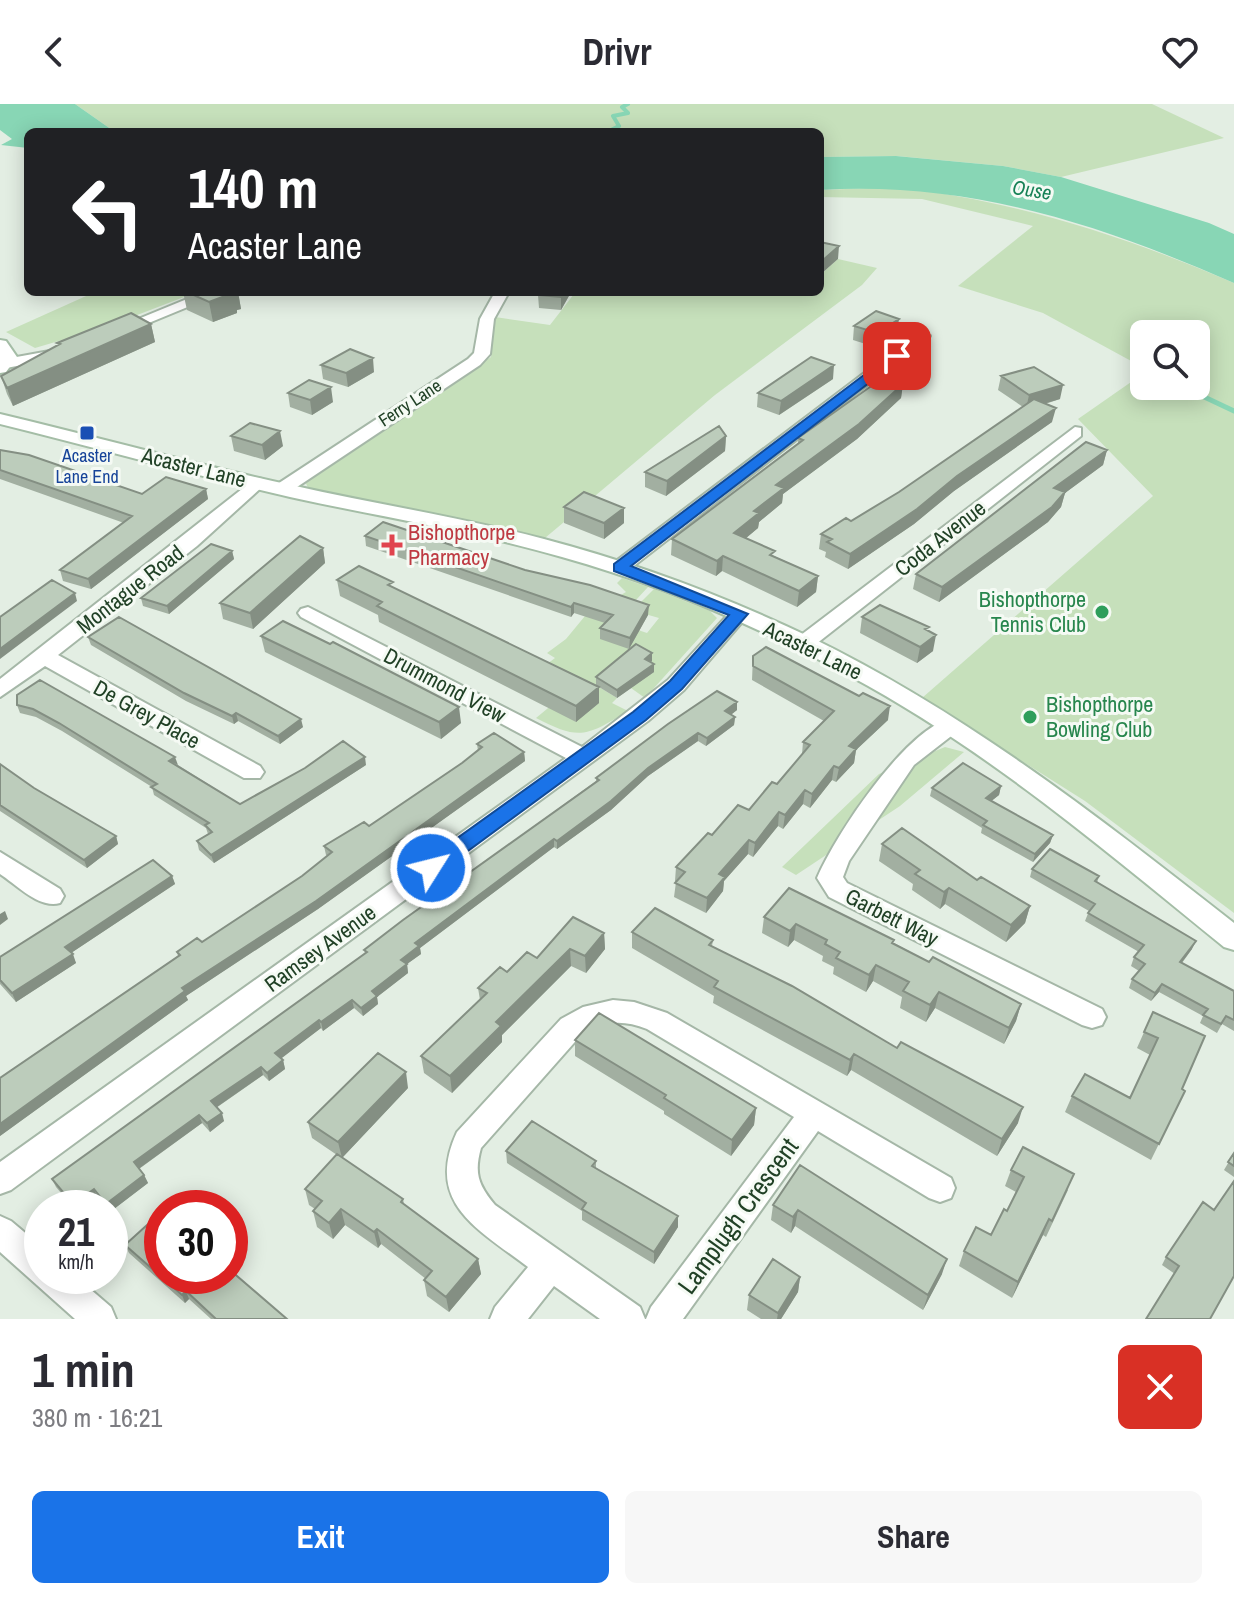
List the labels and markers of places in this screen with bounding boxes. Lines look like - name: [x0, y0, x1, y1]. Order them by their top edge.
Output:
- pin: [863, 322, 931, 390]
- marker: Acaster Lane End: [78, 424, 96, 442]
- place label: Acaster Lane End: [55, 443, 119, 489]
- place label: Bishopthorpe Pharmacy: [408, 517, 515, 572]
- marker: Bishopthorpe Pharmacy: [383, 536, 401, 554]
- place label: Bishopthorpe Tennis Club: [979, 584, 1086, 639]
- marker: Bishopthorpe Tennis Club: [1093, 603, 1111, 621]
- place label: Bishopthorpe Bowling Club: [1046, 689, 1153, 744]
- marker: Bishopthorpe Bowling Club: [1021, 708, 1039, 726]

